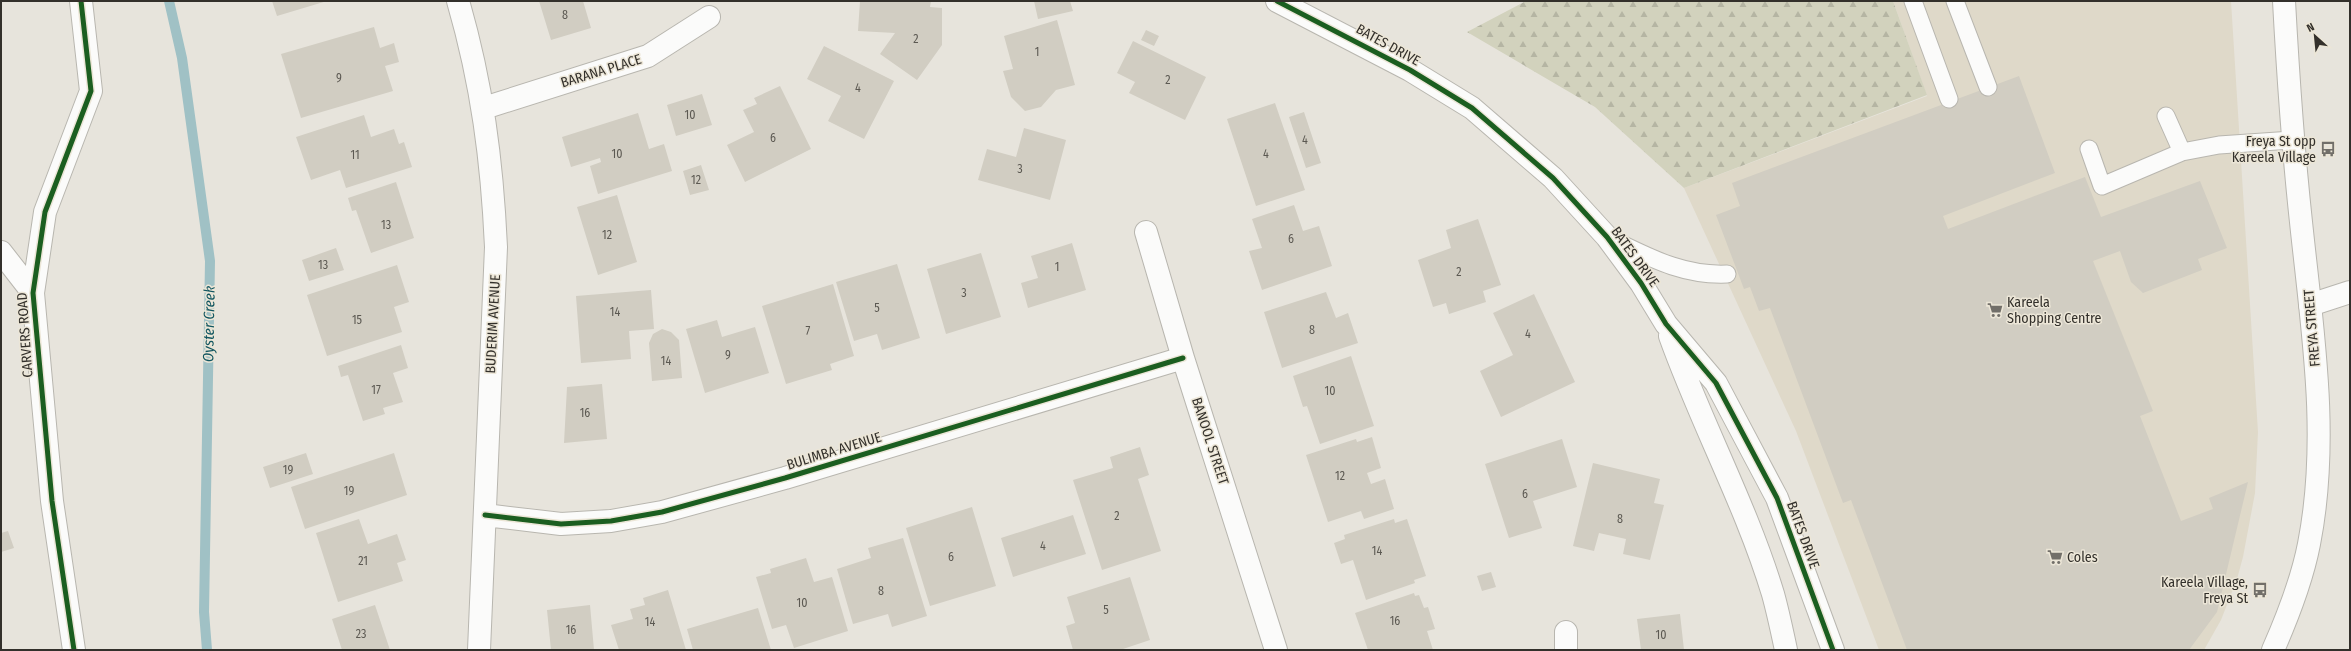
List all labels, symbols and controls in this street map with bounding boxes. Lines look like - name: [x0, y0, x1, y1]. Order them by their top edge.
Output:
- house number: 8: [562, 8, 568, 22]
- north arrow: [2295, 16, 2335, 56]
- street label: BATES DRIVE: [1353, 20, 1423, 70]
- text: N: [2305, 20, 2317, 35]
- house number: 2: [913, 32, 919, 46]
- house number: 1: [1035, 45, 1039, 59]
- street label: BARANA PLACE: [559, 51, 644, 91]
- house number: 9: [336, 71, 342, 85]
- house number: 2: [1165, 73, 1171, 87]
- house number: 4: [855, 81, 861, 95]
- house number: 10: [685, 108, 695, 122]
- house number: 6: [770, 131, 776, 145]
- house number: 4: [1302, 133, 1308, 147]
- place label: Freya St opp Kareela Village: [2232, 133, 2316, 166]
- bus stop icon: Freya St opp Kareela Village: [2319, 140, 2337, 158]
- house number: 10: [612, 147, 622, 161]
- house number: 4: [1263, 147, 1269, 161]
- house number: 11: [350, 148, 360, 162]
- house number: 3: [1017, 162, 1023, 176]
- house number: 12: [691, 173, 701, 187]
- house number: 13: [381, 218, 391, 232]
- street label: BATES DRIVE: [1607, 223, 1663, 291]
- house number: 12: [602, 228, 612, 242]
- house number: 6: [1288, 232, 1294, 246]
- house number: 13: [318, 258, 328, 272]
- house number: 1: [1055, 260, 1059, 274]
- house number: 2: [1456, 265, 1462, 279]
- street label: BUDERIM AVENUE: [482, 274, 504, 374]
- water label: Oyster Creek: [199, 285, 219, 362]
- house number: 3: [961, 286, 967, 300]
- street label: FREYA STREET: [2300, 288, 2324, 367]
- street label: CARVERS ROAD: [14, 292, 36, 378]
- place label: Kareela Shopping Centre: [2007, 294, 2102, 327]
- house number: 5: [874, 301, 880, 315]
- supermarket icon: Kareela Shopping Centre: [1986, 301, 2004, 319]
- house number: 14: [610, 305, 620, 319]
- house number: 15: [352, 313, 363, 327]
- house number: 8: [1309, 323, 1315, 337]
- house number: 7: [806, 324, 811, 338]
- house number: 4: [1525, 327, 1531, 341]
- house number: 9: [725, 348, 731, 362]
- house number: 14: [661, 354, 671, 368]
- house number: 17: [371, 383, 381, 397]
- house number: 10: [1325, 384, 1335, 398]
- street label: BANOOL STREET: [1188, 395, 1232, 487]
- house number: 16: [580, 406, 590, 420]
- street label: BULIMBA AVENUE: [785, 428, 884, 473]
- house number: 19: [283, 463, 293, 477]
- house number: 12: [1335, 469, 1345, 483]
- house number: 19: [344, 484, 354, 498]
- house number: 6: [1522, 487, 1528, 501]
- street label: BATES DRIVE: [1783, 499, 1823, 571]
- house number: 2: [1114, 509, 1120, 523]
- house number: 8: [1617, 512, 1623, 526]
- house number: 4: [1040, 539, 1046, 553]
- house number: 14: [1372, 544, 1382, 558]
- supermarket icon: Coles: [2046, 548, 2064, 566]
- place label: Coles: [2067, 549, 2098, 566]
- house number: 6: [948, 550, 954, 564]
- house number: 21: [358, 554, 368, 568]
- place label: Kareela Village, Freya St: [2161, 574, 2248, 607]
- bus stop icon: Kareela Village, Freya St: [2251, 581, 2269, 599]
- house number: 8: [878, 584, 884, 598]
- house number: 10: [797, 596, 807, 610]
- house number: 5: [1103, 603, 1109, 617]
- house number: 16: [1390, 614, 1400, 628]
- house number: 14: [645, 615, 655, 629]
- house number: 16: [566, 623, 576, 637]
- house number: 23: [356, 627, 366, 641]
- house number: 10: [1656, 628, 1666, 642]

